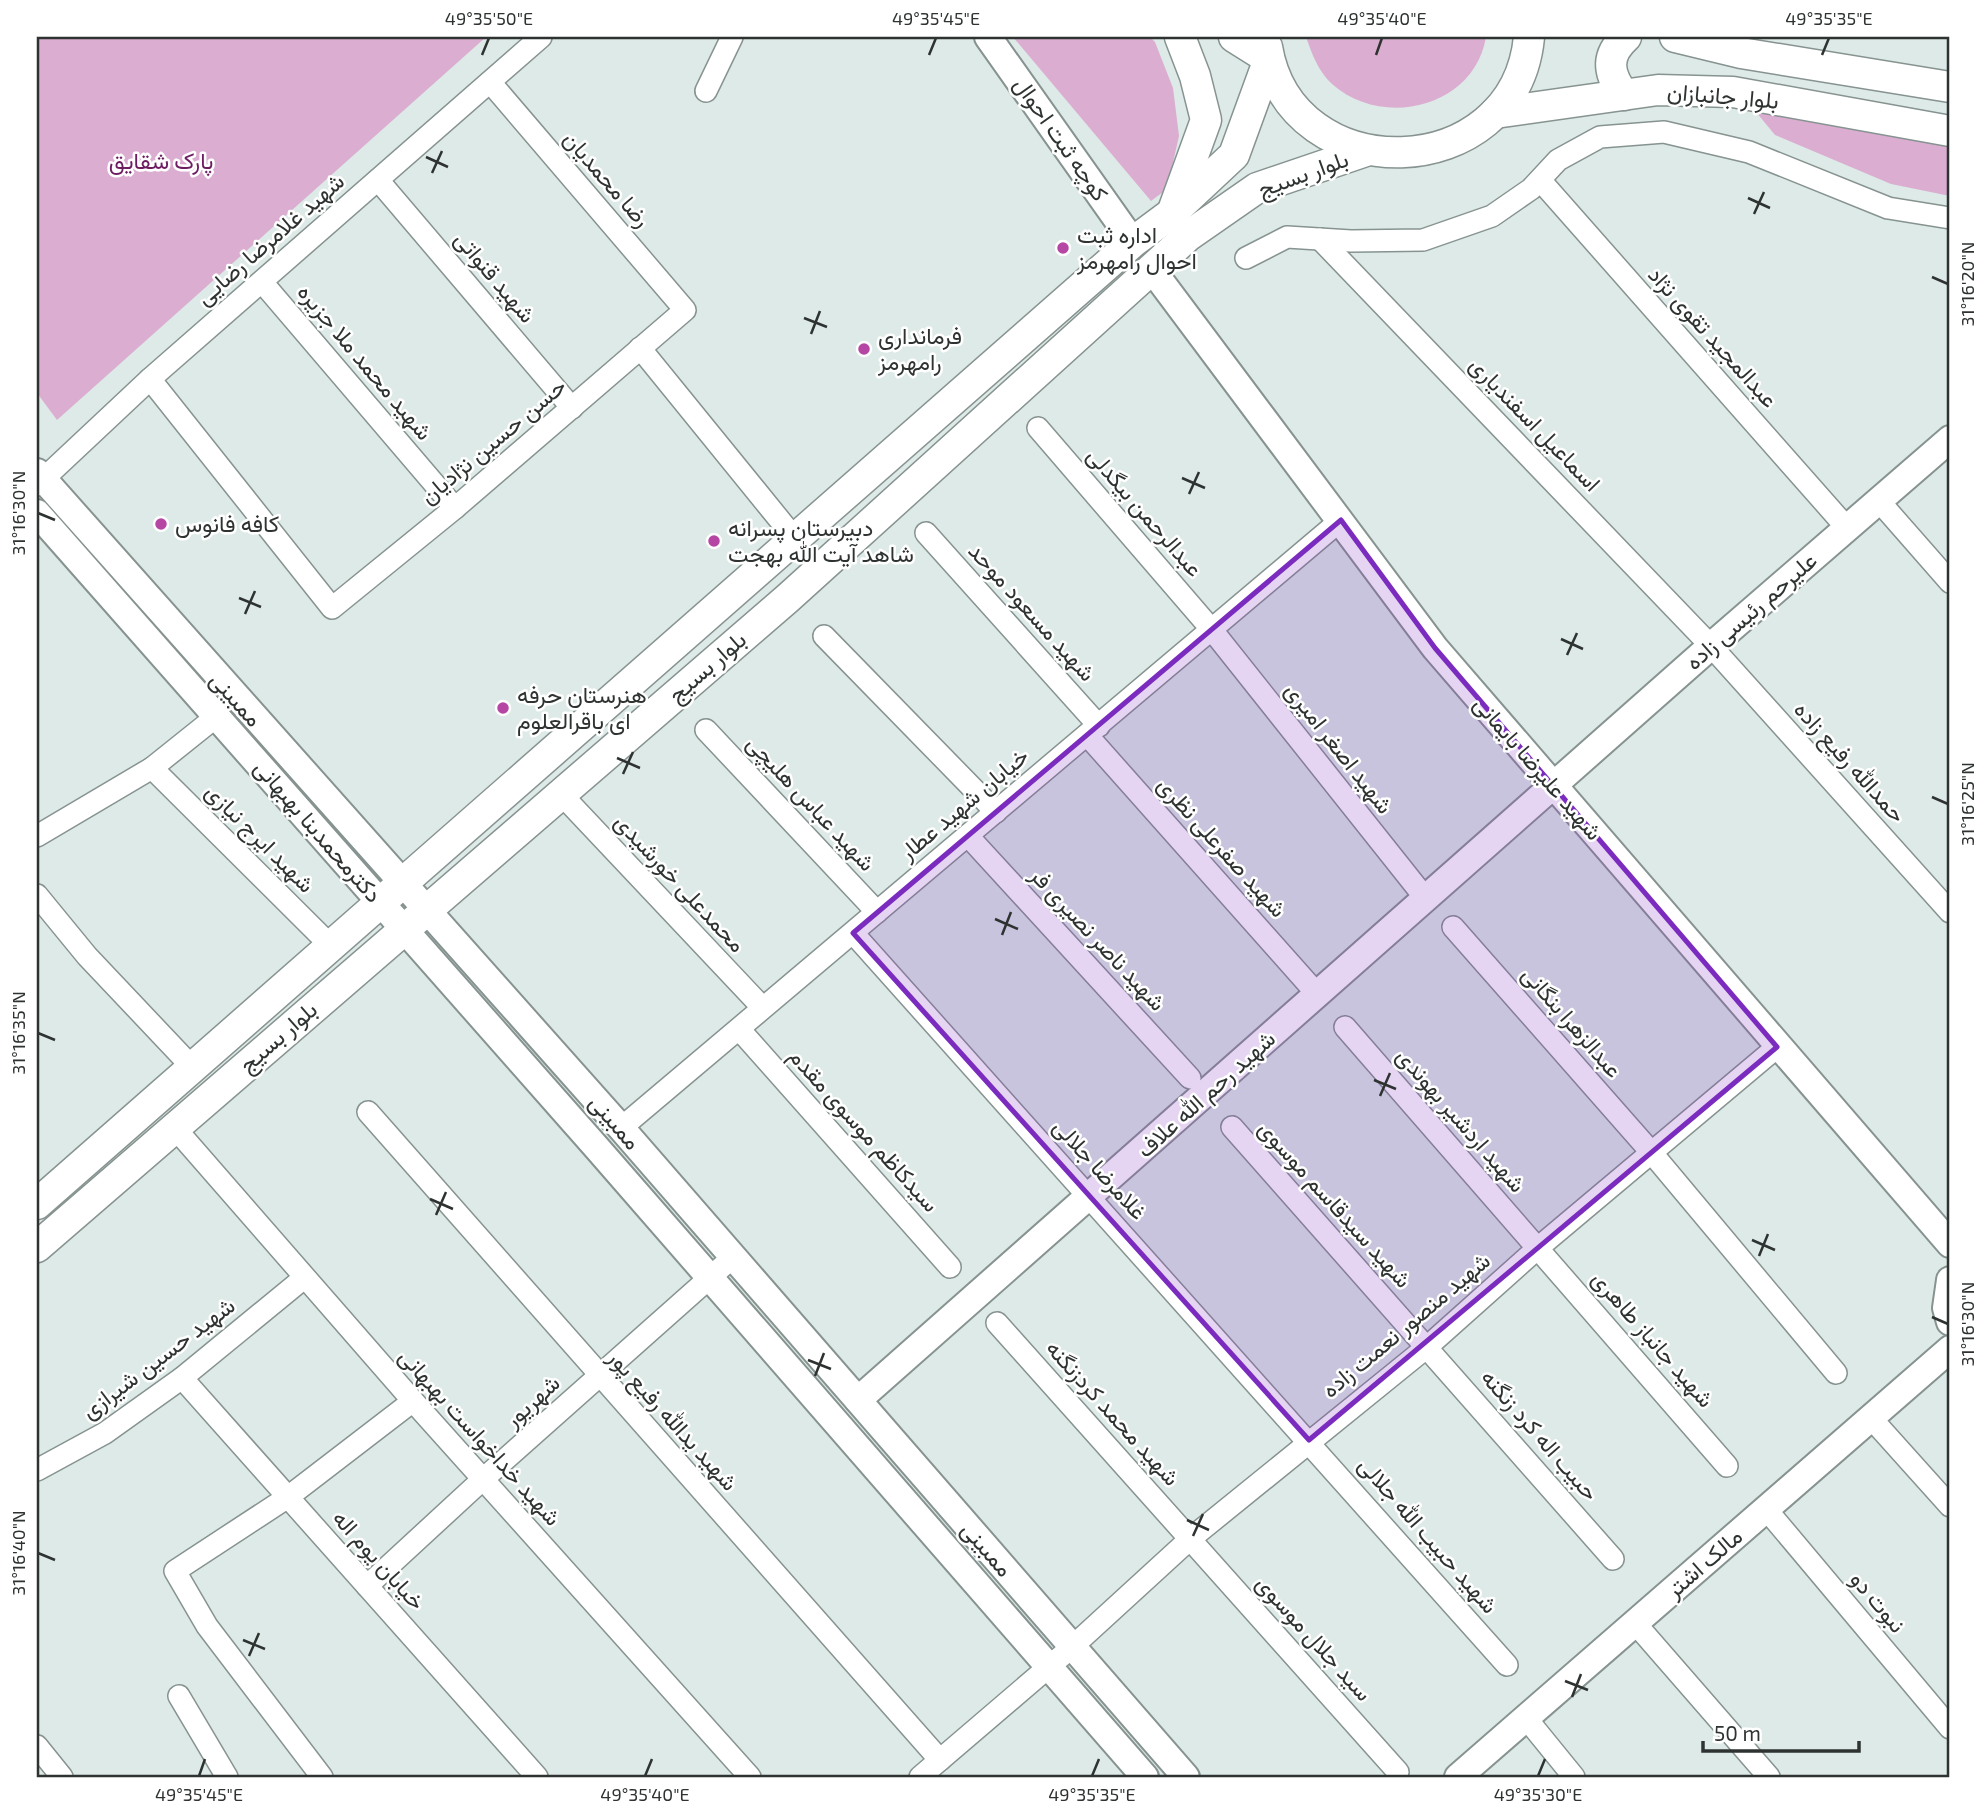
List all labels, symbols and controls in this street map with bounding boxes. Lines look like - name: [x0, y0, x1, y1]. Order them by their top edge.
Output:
- text: 49°35'50"E: [445, 7, 533, 29]
- text: 49°35'45"E: [892, 7, 980, 29]
- text: 49°35'40"E: [1337, 7, 1427, 29]
- text: 49°35'35"E: [1785, 7, 1873, 29]
- street label: کوچه ثبت احوال: [1006, 71, 1115, 208]
- street label: بلوار جانبازان: [1666, 76, 1780, 116]
- street label: رضا محمدیان: [557, 124, 657, 234]
- street label: بلوار بسیج: [1254, 144, 1353, 205]
- park label: پارک شقایق: [109, 146, 213, 177]
- street label: شهید غلامرضا رضایی: [189, 166, 351, 312]
- place label: اداره ثبت احوال رامهرمز: [1076, 220, 1197, 276]
- street label: شهید قنواتی: [448, 225, 542, 329]
- marker: اداره ثبت احوال رامهرمز: [1055, 240, 1071, 256]
- text: 31°16'20"N: [1956, 242, 1978, 326]
- street label: عبدالمجید تقوی نژاد: [1642, 260, 1784, 414]
- street label: شهید محمد ملا جزیره: [291, 278, 439, 446]
- place label: فرمانداری رامهرمز: [877, 321, 962, 377]
- marker: فرمانداری رامهرمز: [856, 341, 872, 357]
- street label: اسماعیل اسفندیاری: [1463, 350, 1607, 498]
- street label: حسن حسین نژادیان: [414, 371, 572, 511]
- street label: عبدالرحمن بیگدلی: [1080, 441, 1210, 583]
- text: 31°16'30"N: [7, 471, 29, 555]
- place label: کافه فانوس: [175, 509, 279, 539]
- place label: دبیرستان پسرانه شاهد آیت الله بهجت: [728, 513, 914, 569]
- marker: کافه فانوس: [153, 516, 169, 532]
- marker: دبیرستان پسرانه شاهد آیت الله بهجت: [706, 533, 722, 549]
- street label: شهید مسعود موحد: [962, 536, 1102, 688]
- street label: علیرحم رئیسی زاده: [1679, 545, 1823, 677]
- street label: بلوار بسیج: [662, 625, 753, 710]
- street label: ممبینی: [204, 665, 269, 732]
- street label: شهید اصغر امیری: [1278, 676, 1400, 820]
- place label: هنرستان حرفه ای باقرالعلوم: [517, 680, 647, 736]
- street label: شهید علیرضا بایمانی: [1467, 690, 1609, 846]
- street label: حمدالله رفیع زاده: [1787, 695, 1913, 830]
- marker: هنرستان حرفه ای باقرالعلوم: [495, 700, 511, 716]
- street label: شهید عباس هلیچی: [739, 728, 882, 878]
- street label: خیابان شهید عطار: [892, 741, 1035, 868]
- street label: دکترمحمدبنا بهبهانی: [247, 753, 389, 909]
- text: 31°16'25"N: [1956, 762, 1978, 846]
- street label: شهید صفرعلی نظری: [1151, 770, 1293, 924]
- street label: شهید ایرج نیازی: [198, 777, 321, 900]
- street label: محمدعلی خورشیدی: [608, 807, 752, 959]
- street label: شهید ناصر نصیری فر: [1023, 860, 1172, 1017]
- street label: عبدالزهرا بنگانی: [1515, 960, 1629, 1084]
- text: 31°16'35"N: [7, 991, 29, 1075]
- street label: بلوار بسیج: [233, 995, 324, 1080]
- street label: شهید رحم الله علاف: [1130, 1024, 1282, 1164]
- street label: سیدکاظم موسوی مقدم: [782, 1041, 946, 1219]
- street label: شهید اردشیر بهوندی: [1390, 1041, 1532, 1199]
- street label: ممبینی: [583, 1088, 647, 1156]
- street label: غلامرضا جلالی: [1047, 1112, 1153, 1226]
- street label: شهید سیدقاسم موسوی: [1252, 1114, 1418, 1294]
- street label: شهید منصور نعمت زاده: [1316, 1246, 1496, 1404]
- street label: شهید جانباز طاهری: [1585, 1264, 1721, 1414]
- text: 31°16'30"N: [1956, 1282, 1978, 1366]
- street label: شهید حسین شیرازی: [75, 1290, 241, 1426]
- street label: شهید محمد کردزنگنه: [1039, 1334, 1187, 1492]
- street label: شهید خداخواست بهبهانی: [392, 1342, 568, 1532]
- street label: شهید یدالله رفیع پور: [600, 1342, 745, 1498]
- street label: حبیب اله کرد زنگنه: [1475, 1363, 1605, 1507]
- street label: شهریور: [497, 1368, 566, 1435]
- street label: شهید حبیب الله جلالی: [1352, 1450, 1504, 1620]
- street label: خیابان یوم اله: [326, 1504, 432, 1616]
- text: 31°16'40"N: [7, 1510, 29, 1596]
- street label: ممبینی: [955, 1515, 1019, 1583]
- street label: مالک اشتر: [1659, 1521, 1749, 1605]
- street label: نبوت دو: [1844, 1565, 1912, 1639]
- street label: سید جلال موسوی: [1249, 1568, 1379, 1708]
- scale bar: [1703, 1709, 1859, 1753]
- text: 50 m: [1714, 1720, 1761, 1745]
- text: 49°35'45"E: [155, 1783, 243, 1805]
- text: 49°35'40"E: [600, 1783, 690, 1805]
- text: 49°35'35"E: [1048, 1783, 1136, 1805]
- text: 49°35'30"E: [1494, 1783, 1582, 1805]

